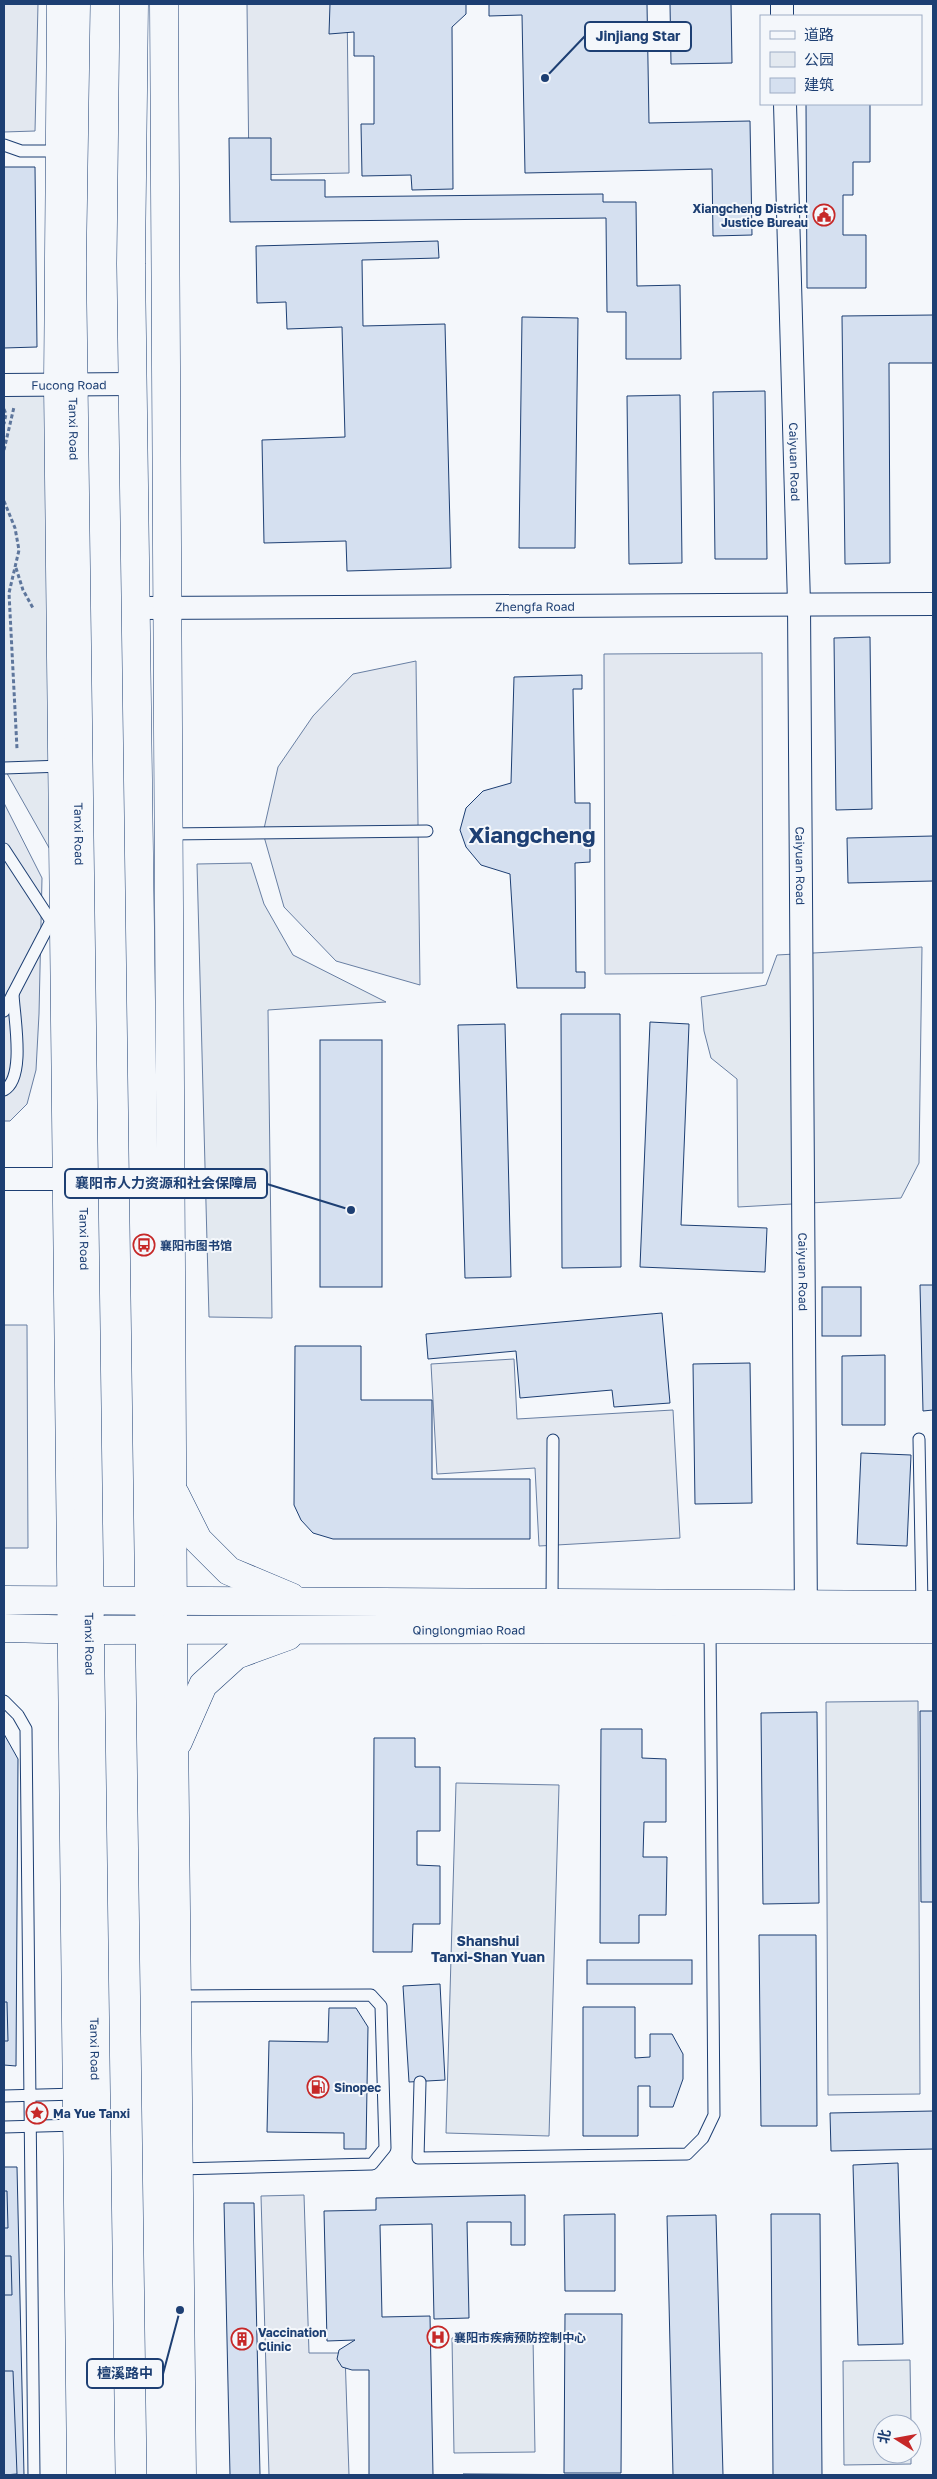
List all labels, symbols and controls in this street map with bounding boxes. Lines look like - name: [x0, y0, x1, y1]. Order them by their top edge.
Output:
- legend: [760, 15, 922, 105]
- callout: Jinjiang Star: [585, 22, 691, 51]
- text: 道路: [804, 25, 834, 43]
- text: Jinjiang Star: [595, 27, 681, 44]
- text: 公园: [804, 50, 834, 68]
- text: 建筑: [804, 75, 834, 93]
- place label: Xiangcheng District Justice Bureau: [693, 201, 808, 230]
- public building icon: Xiangcheng District Justice Bureau: [812, 203, 836, 227]
- street label: Fucong Road: [31, 377, 107, 392]
- street label: Tanxi Road: [66, 397, 82, 460]
- street label: Caiyuan Road: [786, 422, 804, 501]
- street label: Zhengfa Road: [495, 598, 575, 614]
- street label: Tanxi Road: [72, 802, 87, 865]
- district label: Xiangcheng: [468, 821, 596, 848]
- street label: Caiyuan Road: [793, 826, 809, 905]
- callout: 襄阳市人力资源和社会保障局: [65, 1169, 267, 1198]
- text: 襄阳市人力资源和社会保障局: [75, 1174, 257, 1191]
- street label: Tanxi Road: [77, 1207, 93, 1270]
- street label: Caiyuan Road: [796, 1232, 811, 1311]
- bus stop icon: 襄阳市图书馆: [132, 1233, 156, 1257]
- place label: 襄阳市图书馆: [160, 1238, 232, 1253]
- street label: Tanxi Road: [82, 1612, 98, 1675]
- street label: Qinglongmiao Road: [413, 1622, 525, 1637]
- district label: Shanshui Tanxi-Shan Yuan: [431, 1932, 545, 1965]
- street label: Tanxi Road: [87, 2017, 103, 2080]
- fuel station icon: Sinopec: [306, 2075, 330, 2099]
- place label: Sinopec: [334, 2080, 381, 2095]
- place icon: Ma Yue Tanxi: [25, 2101, 49, 2125]
- place label: Ma Yue Tanxi: [53, 2106, 130, 2121]
- place label: Vaccination Clinic: [258, 2325, 327, 2354]
- hospital icon: 襄阳市疾病预防控制中心: [426, 2325, 450, 2349]
- building icon: Vaccination Clinic: [230, 2327, 254, 2351]
- place label: 襄阳市疾病预防控制中心: [454, 2330, 586, 2345]
- callout: 檀溪路中: [87, 2359, 163, 2388]
- text: 檀溪路中: [97, 2364, 153, 2381]
- north arrow: [872, 2414, 922, 2464]
- text: 北: [874, 2428, 893, 2445]

